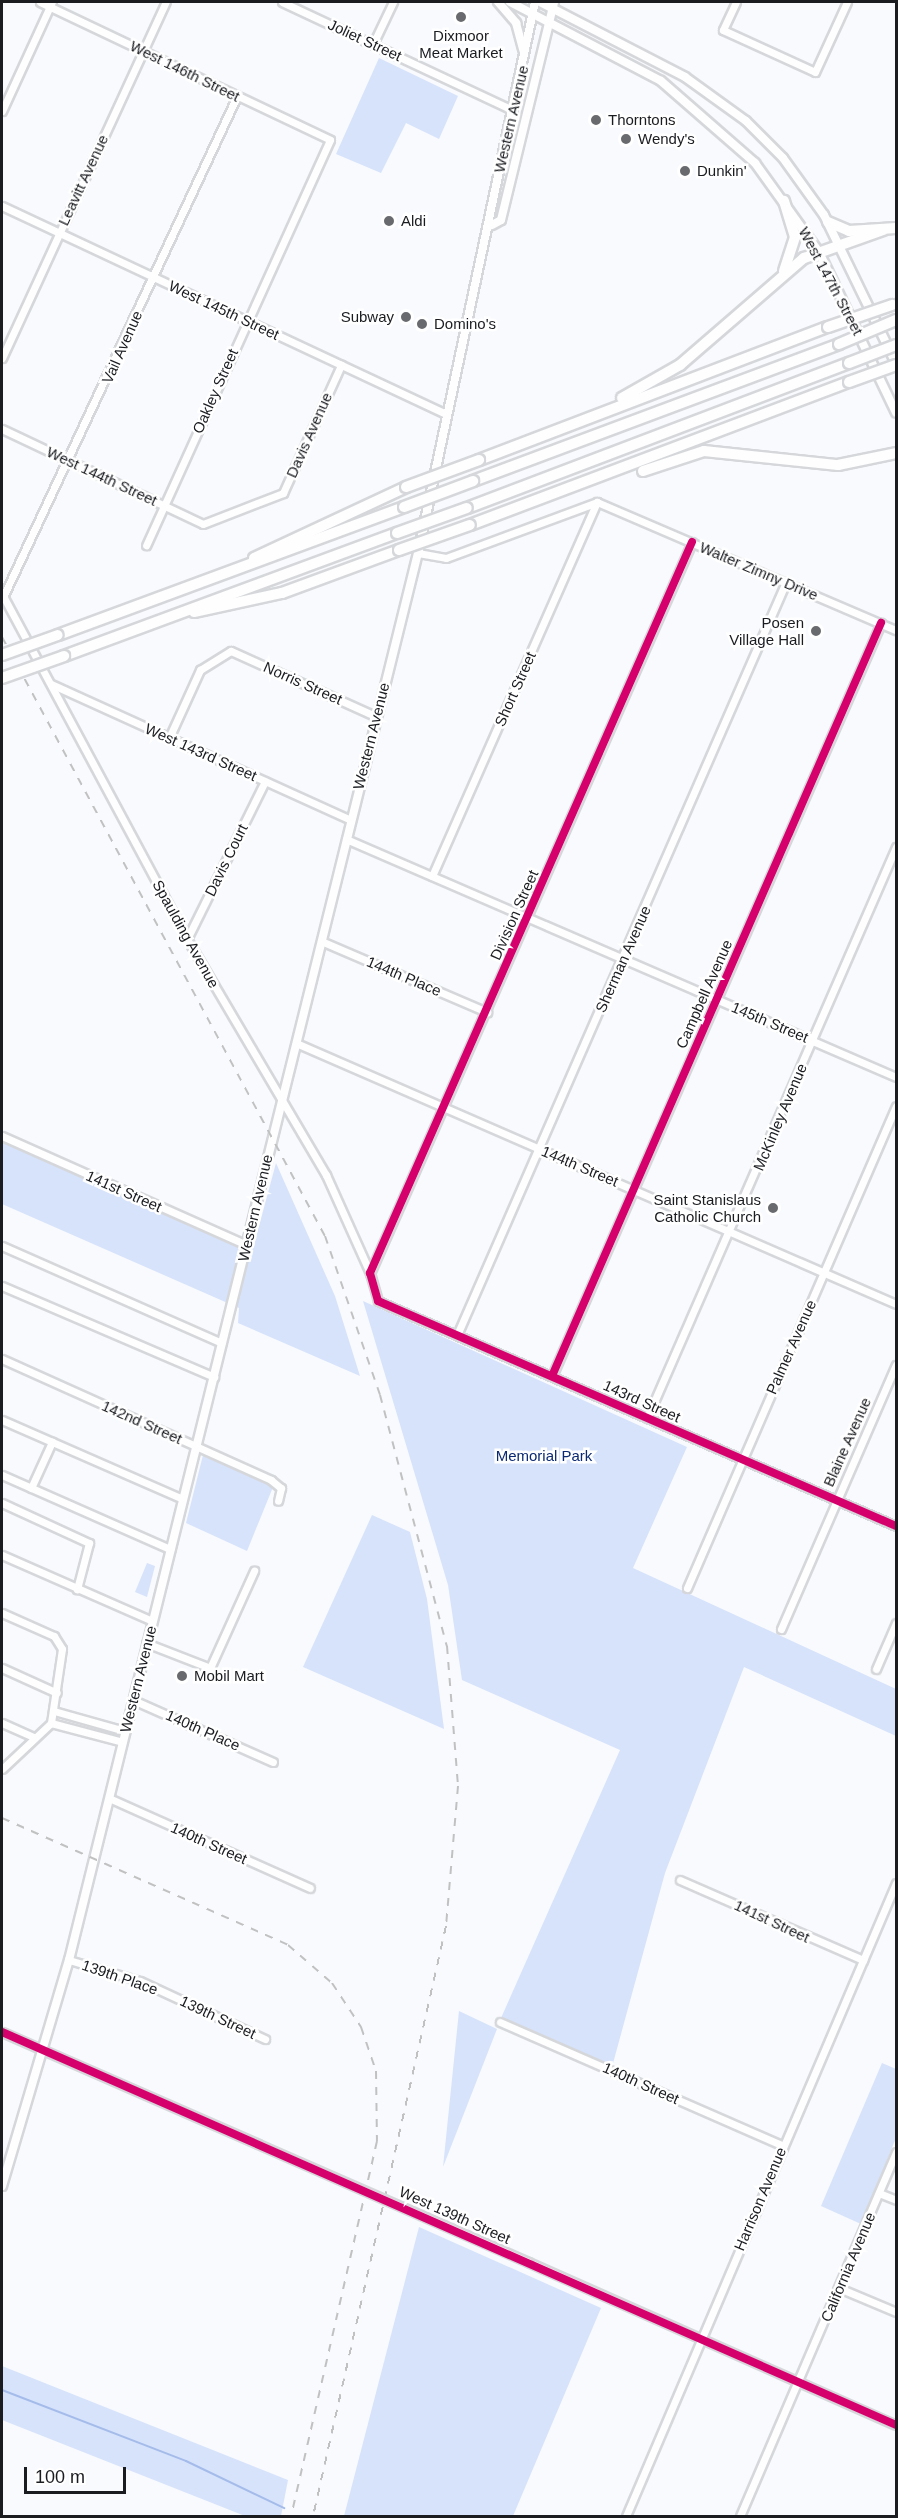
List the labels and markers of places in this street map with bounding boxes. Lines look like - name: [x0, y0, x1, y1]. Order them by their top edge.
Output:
- marker: Dixmoor Meat Market: [454, 10, 468, 24]
- place label: Dixmoor Meat Market: [419, 26, 503, 61]
- place label: Thorntons: [608, 111, 676, 129]
- marker: Thorntons: [589, 113, 603, 127]
- place label: Wendy's: [638, 130, 695, 148]
- marker: Wendy's: [619, 132, 633, 146]
- place label: Dunkin': [697, 162, 747, 180]
- marker: Dunkin': [678, 164, 692, 178]
- place label: Aldi: [401, 212, 426, 230]
- marker: Aldi: [382, 214, 396, 228]
- place label: Subway: [341, 308, 394, 326]
- marker: Subway: [399, 310, 413, 324]
- place label: Domino's: [434, 315, 496, 333]
- marker: Domino's: [415, 317, 429, 331]
- place label: Posen Village Hall: [729, 613, 804, 648]
- marker: Posen Village Hall: [809, 624, 823, 638]
- place label: Saint Stanislaus Catholic Church: [653, 1190, 761, 1225]
- marker: Saint Stanislaus Catholic Church: [766, 1201, 780, 1215]
- place label: Mobil Mart: [194, 1667, 264, 1685]
- marker: Mobil Mart: [175, 1669, 189, 1683]

